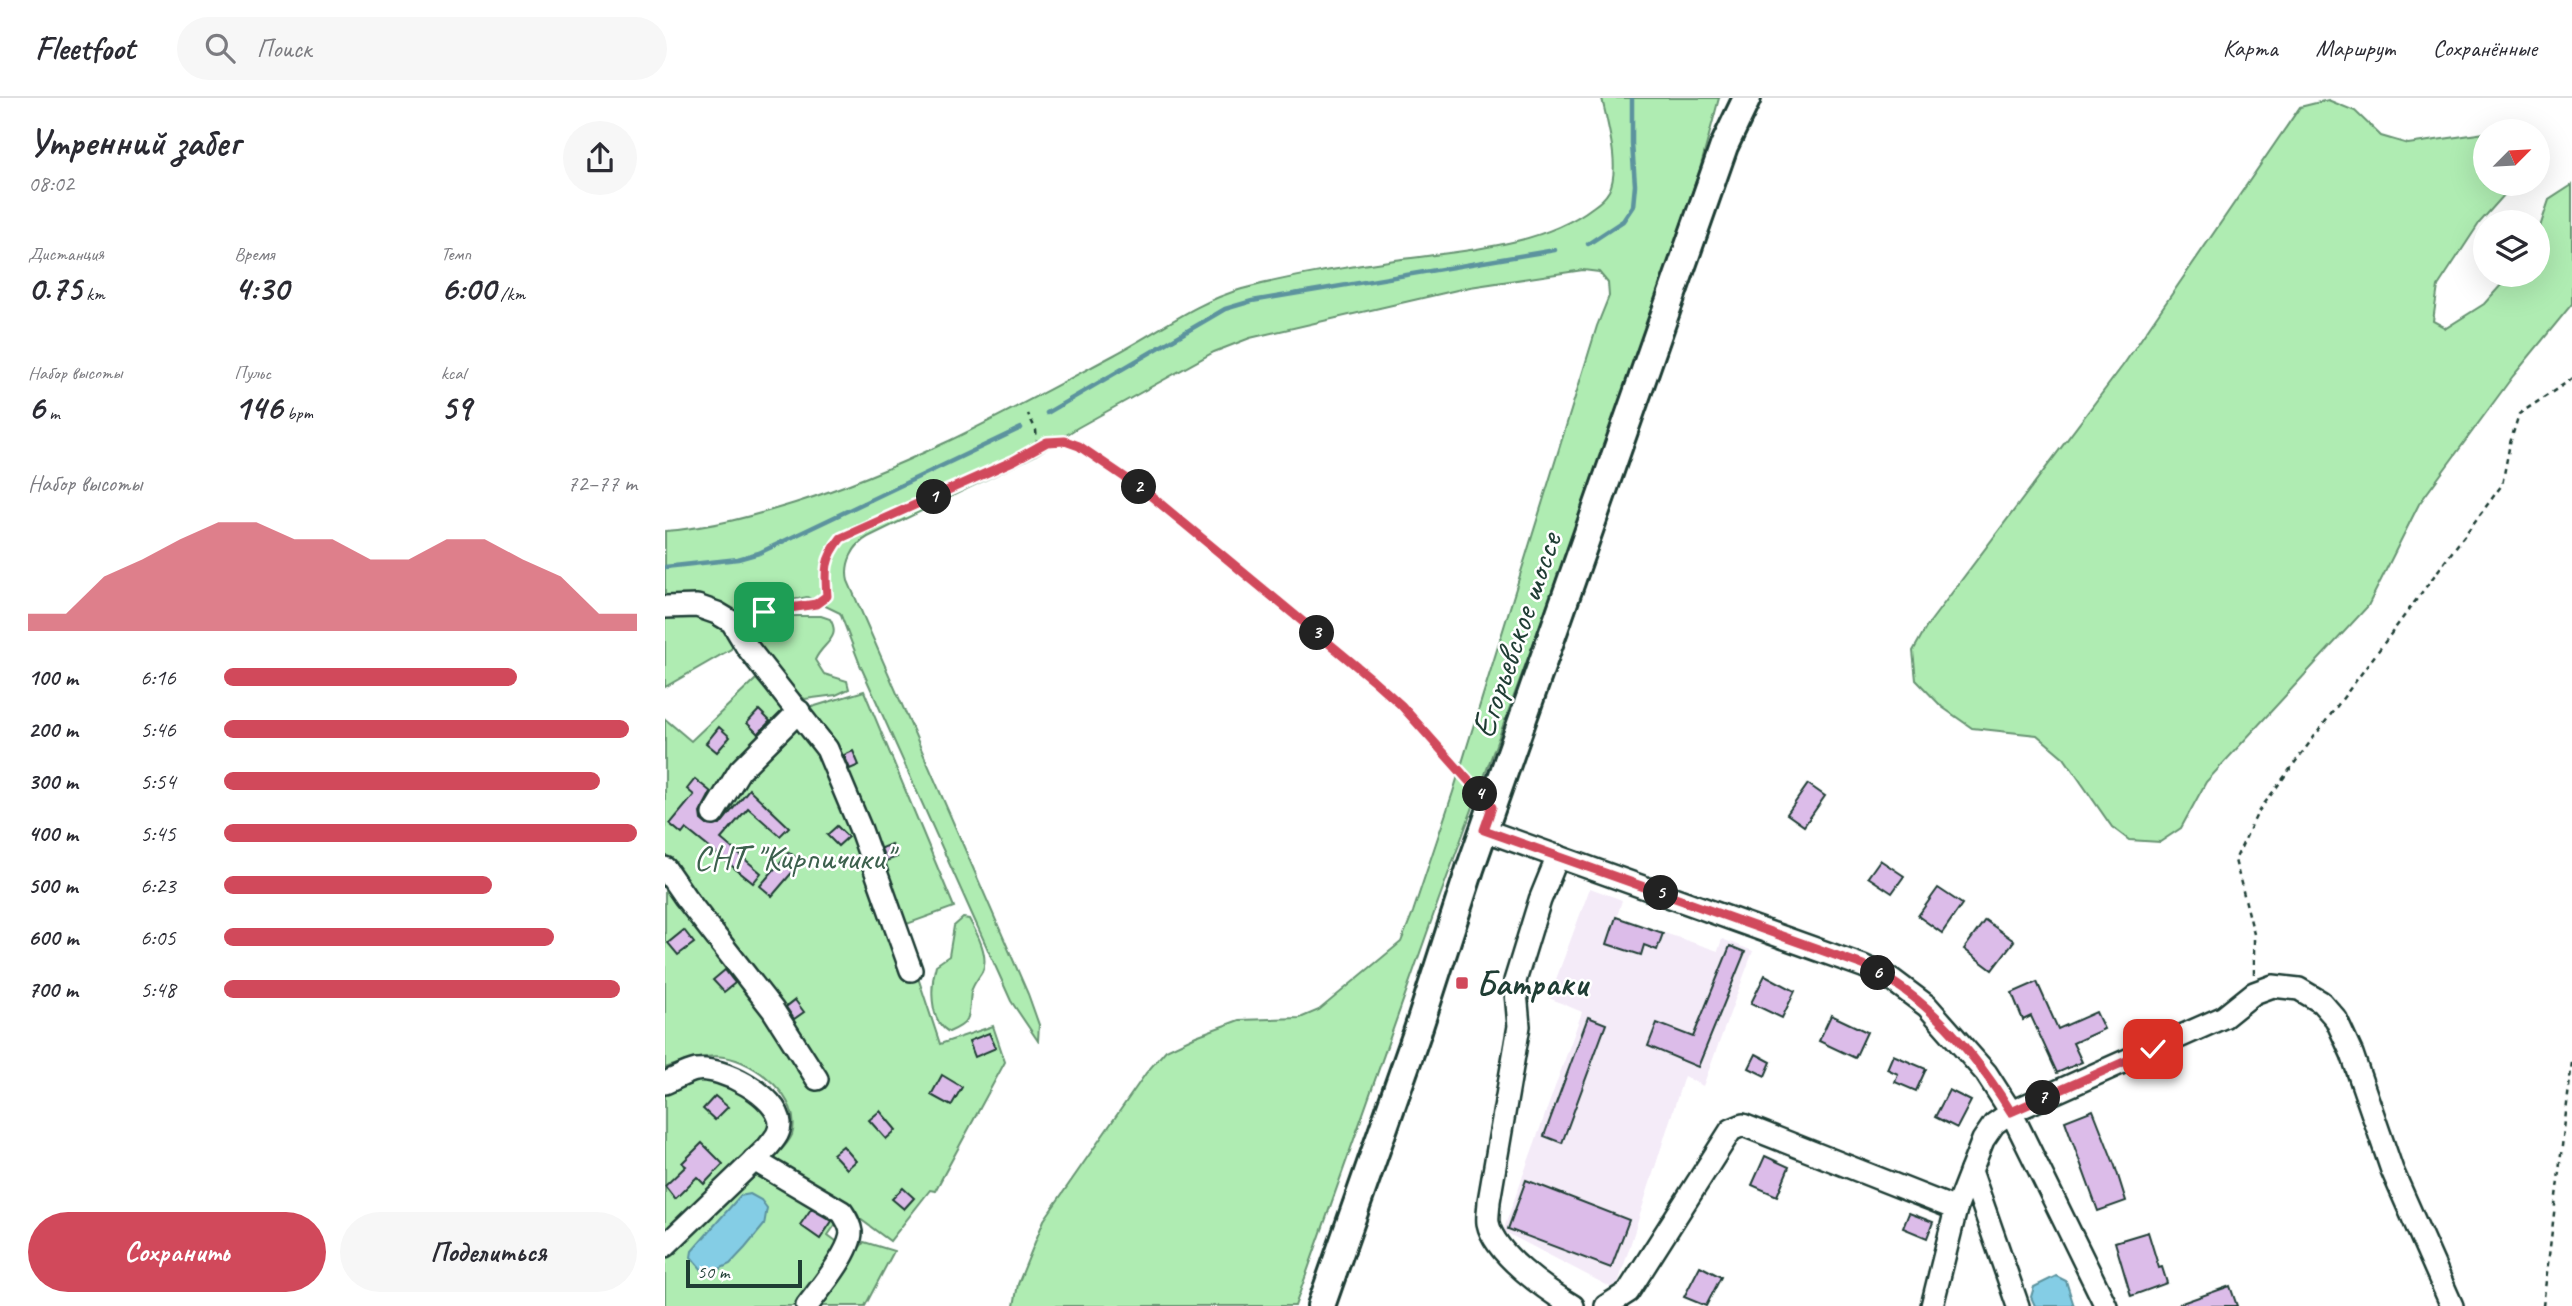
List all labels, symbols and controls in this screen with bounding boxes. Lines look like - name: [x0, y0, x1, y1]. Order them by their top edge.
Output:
- search box: [177, 17, 667, 80]
- text: Fleetfoot: [35, 27, 135, 69]
- icon: search: [201, 29, 239, 67]
- text: Поиск: [257, 32, 312, 65]
- text: Карта: [2223, 33, 2278, 63]
- text: Маршрут: [2316, 33, 2395, 63]
- text: Сохранённые: [2433, 33, 2537, 63]
- text: Утренний забег: [28, 119, 240, 166]
- north arrow: [2473, 119, 2550, 196]
- map controls: [2473, 119, 2550, 287]
- button: share: [563, 121, 637, 195]
- text: 08:02: [28, 169, 74, 198]
- button: layers: [2473, 210, 2550, 287]
- text: Дистанция: [28, 242, 104, 266]
- text: Время: [234, 242, 274, 266]
- text: Темп: [441, 242, 471, 266]
- text: 0.75: [28, 266, 81, 311]
- text: 4:30: [234, 266, 289, 311]
- text: 6:00: [441, 266, 496, 311]
- text: km: [81, 282, 105, 306]
- text: /km: [496, 282, 525, 306]
- text: Набор высоты: [28, 361, 122, 385]
- text: Пульс: [234, 361, 271, 385]
- text: kcal: [441, 361, 466, 385]
- text: 6: [28, 385, 45, 430]
- text: 146: [234, 385, 282, 430]
- text: 59: [441, 385, 471, 430]
- text: m: [45, 401, 60, 425]
- text: bpm: [282, 401, 313, 425]
- text: Набор высоты: [28, 469, 142, 498]
- text: 72–77 m: [567, 469, 637, 498]
- pin: 2: [1121, 470, 1156, 504]
- text: 2: [1134, 474, 1143, 498]
- pin: 1: [917, 480, 951, 514]
- text: 1: [929, 484, 938, 508]
- street label: Егорьевское шоссе: [1460, 524, 1573, 743]
- pin: [734, 582, 794, 642]
- icon: arrive: [745, 593, 783, 631]
- pin: 3: [1299, 616, 1335, 650]
- text: 3: [1312, 620, 1321, 644]
- text: 100 m: [28, 663, 78, 692]
- text: 6:16: [140, 663, 176, 692]
- text: 200 m: [28, 715, 78, 744]
- text: 5:46: [140, 715, 176, 744]
- text: 300 m: [28, 767, 78, 796]
- text: 5:54: [140, 767, 176, 796]
- pin: 4: [1463, 776, 1497, 812]
- text: 4: [1475, 781, 1484, 805]
- text: 400 m: [28, 819, 78, 848]
- text: 5:45: [140, 819, 176, 848]
- park label: СНТ "Кирпичики": [694, 835, 899, 880]
- text: 500 m: [28, 871, 77, 900]
- text: 6:23: [140, 871, 176, 900]
- pin: 5: [1643, 876, 1679, 910]
- text: 5: [1656, 880, 1665, 904]
- text: 600 m: [28, 923, 78, 952]
- text: 6:05: [140, 923, 176, 952]
- pin: 6: [1861, 956, 1895, 990]
- text: 6: [1873, 960, 1882, 984]
- place label: Батраки: [1476, 961, 1591, 1006]
- text: 700 m: [28, 975, 78, 1004]
- text: 5:48: [140, 975, 176, 1004]
- marker: Батраки: [1454, 975, 1470, 991]
- pin: [2123, 1019, 2183, 1079]
- icon: check: [2134, 1030, 2172, 1068]
- pin: 7: [2025, 1080, 2061, 1116]
- text: 7: [2038, 1085, 2047, 1109]
- button: Сохранить: [28, 1212, 326, 1292]
- button: Поделиться: [340, 1212, 637, 1292]
- scale bar: [686, 1257, 801, 1289]
- text: 50 m: [697, 1260, 729, 1284]

